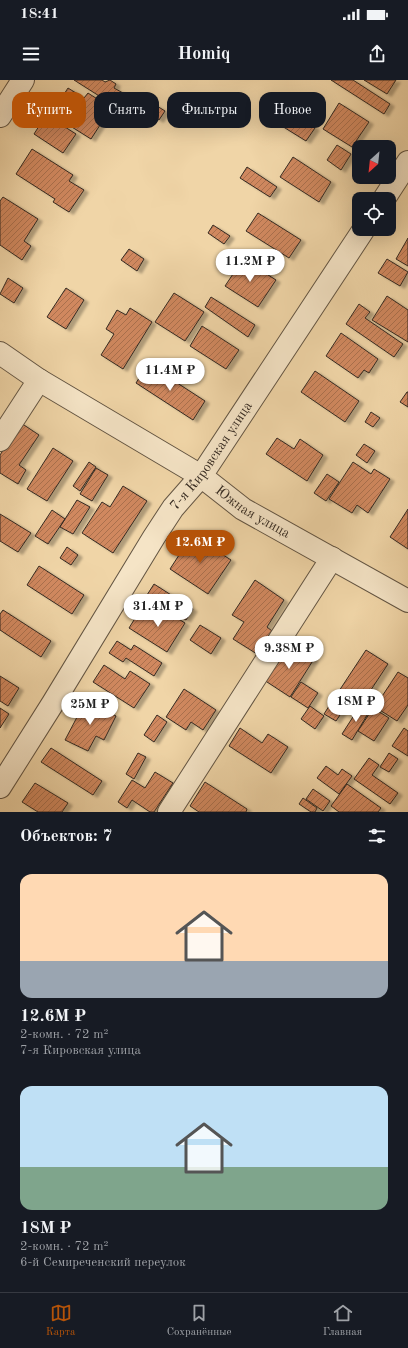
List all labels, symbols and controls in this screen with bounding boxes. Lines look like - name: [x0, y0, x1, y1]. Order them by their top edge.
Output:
- text: 18:41: [20, 7, 59, 22]
- icon: menu: [20, 43, 42, 65]
- icon: share: [366, 43, 388, 65]
- text: Homiq: [177, 45, 231, 63]
- chip: Купить: [12, 92, 86, 128]
- chip: Снять: [94, 92, 159, 128]
- chip: Фильтры: [167, 92, 251, 128]
- chip: Новое: [259, 92, 326, 128]
- north arrow: [352, 140, 396, 184]
- map controls: [352, 140, 396, 236]
- button: locate: [352, 192, 396, 236]
- pin: 11.2M ₽: [213, 249, 287, 283]
- text: 11.2M ₽: [225, 255, 275, 268]
- pin: 11.4M ₽: [133, 358, 207, 392]
- text: 11.4M ₽: [145, 364, 195, 377]
- street label: 7-я Кировская улица: [167, 399, 255, 513]
- street label: Южная улица: [213, 483, 293, 541]
- pin: 12.6M ₽: [163, 530, 237, 564]
- text: 12.6M ₽: [175, 536, 225, 549]
- pin: 31.4M ₽: [121, 594, 195, 628]
- text: 31.4M ₽: [133, 600, 183, 613]
- pin: 9.38M ₽: [252, 636, 326, 670]
- text: 9.38M ₽: [264, 642, 314, 655]
- pin: 18M ₽: [328, 689, 384, 723]
- pin: 25M ₽: [62, 692, 118, 726]
- text: 18M ₽: [336, 695, 376, 708]
- text: 25M ₽: [70, 698, 110, 711]
- icon: filters: [366, 825, 388, 847]
- text: Объектов: 7: [20, 828, 112, 845]
- icon: home: [168, 900, 240, 972]
- text: 12.6M ₽: [20, 1008, 86, 1025]
- text: 2-комн. · 72 m²: [20, 1028, 108, 1041]
- text: 7-я Кировская улица: [20, 1044, 141, 1057]
- icon: home: [168, 1112, 240, 1184]
- text: 18M ₽: [20, 1220, 72, 1237]
- text: 2-комн. · 72 m²: [20, 1240, 108, 1253]
- text: 6-й Семиреченский переулок: [20, 1256, 186, 1269]
- tab: Карта: [46, 1302, 75, 1340]
- tab: Сохранённые: [167, 1302, 232, 1340]
- tab: Главная: [323, 1302, 362, 1340]

